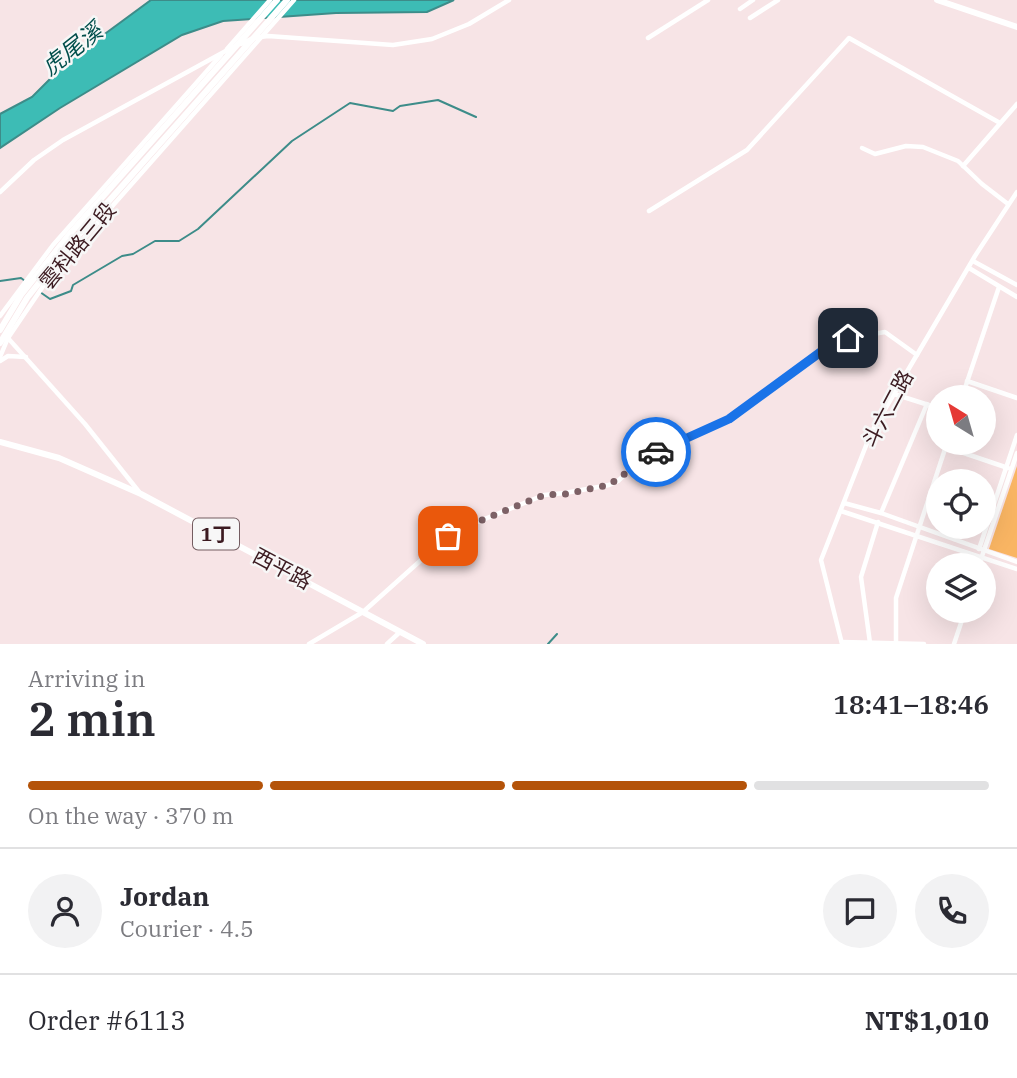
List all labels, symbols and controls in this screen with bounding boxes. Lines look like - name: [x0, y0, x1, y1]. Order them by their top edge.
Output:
- water label: 虎尾溪: [35, 13, 110, 81]
- street label: 雲科路三段: [33, 196, 122, 295]
- pin: [818, 308, 878, 368]
- icon: home: [829, 319, 867, 357]
- street label: 斗六二路: [855, 365, 919, 452]
- north arrow: [926, 385, 996, 455]
- map controls: [926, 385, 996, 623]
- courier: [621, 417, 691, 487]
- icon: car: [637, 433, 675, 471]
- button: locate: [926, 469, 996, 539]
- pin: [418, 506, 478, 566]
- icon: bag: [429, 517, 467, 555]
- road number: 1丁: [193, 519, 239, 550]
- street label: 西平路: [248, 541, 317, 595]
- button: layers: [926, 553, 996, 623]
- text: Arriving in: [28, 663, 145, 693]
- text: 18:41–18:46: [833, 687, 989, 721]
- text: 2 min: [28, 689, 156, 749]
- text: On the way · 370 m: [28, 800, 234, 830]
- button: person: [28, 874, 102, 948]
- button: chat: [823, 874, 897, 948]
- button: phone: [915, 874, 989, 948]
- text: Jordan: [120, 879, 210, 913]
- text: Courier · 4.5: [120, 913, 254, 943]
- text: Order #6113: [28, 1003, 186, 1037]
- text: NT$1,010: [865, 1003, 989, 1037]

